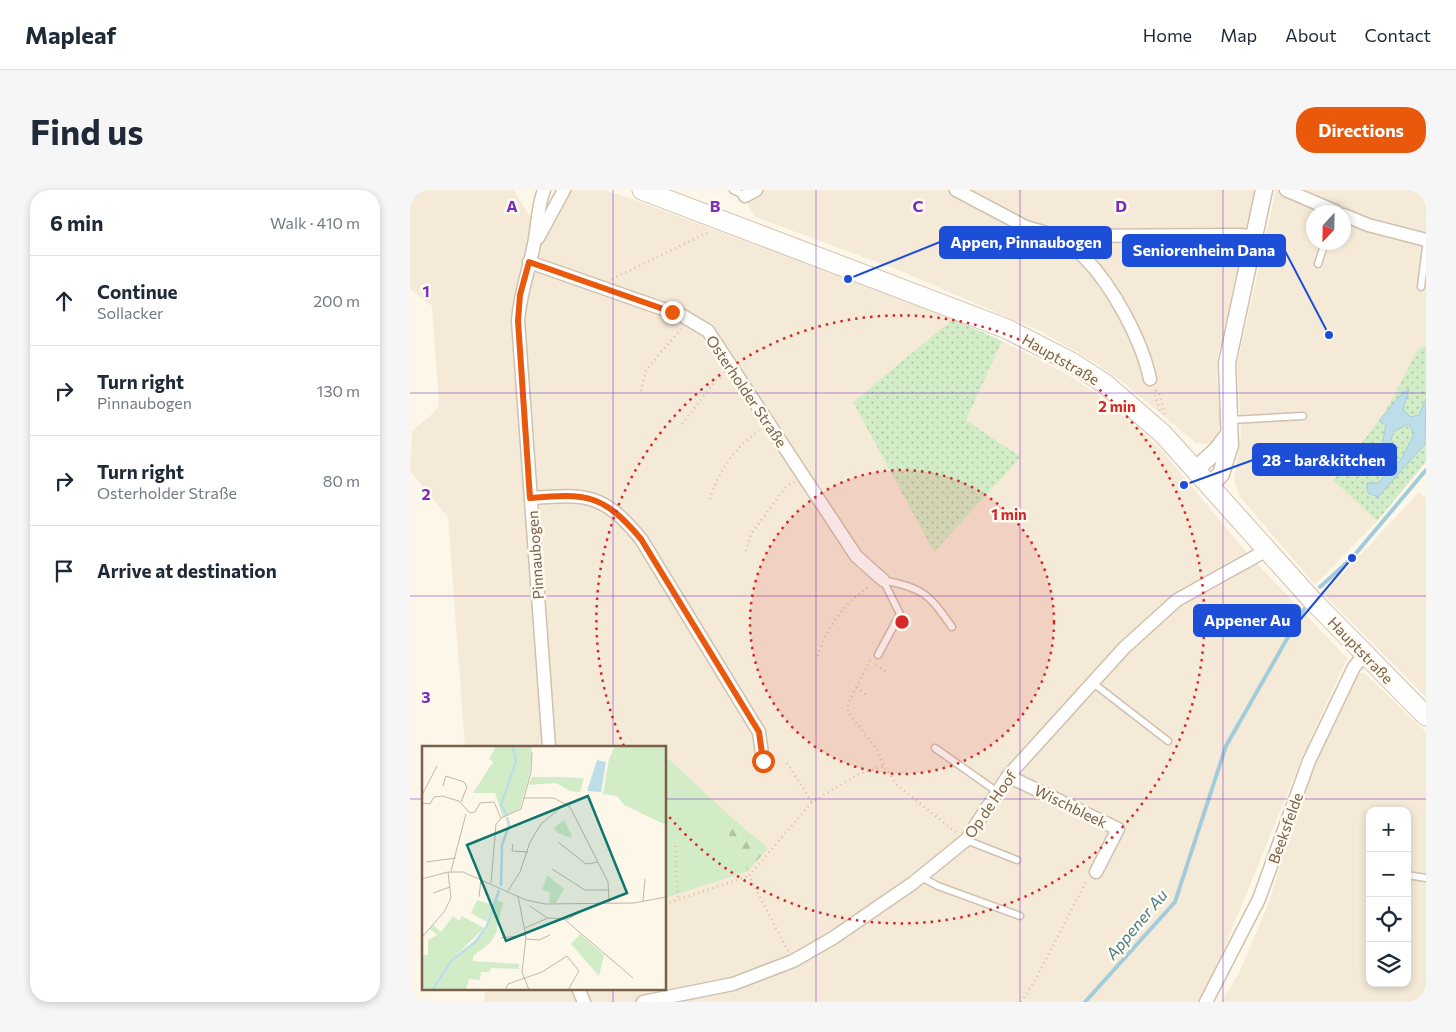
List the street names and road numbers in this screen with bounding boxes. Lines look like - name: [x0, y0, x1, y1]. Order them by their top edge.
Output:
- street label: Hauptstraße: [1019, 330, 1103, 388]
- street label: Osterholder Straße: [703, 332, 791, 451]
- street label: Pinnaubogen: [523, 510, 547, 600]
- street label: Hauptstraße: [1325, 613, 1397, 687]
- street label: Op de Hoof: [960, 767, 1020, 841]
- street label: Wischbleek: [1032, 781, 1110, 831]
- street label: Beeksfelde: [1264, 790, 1306, 866]

